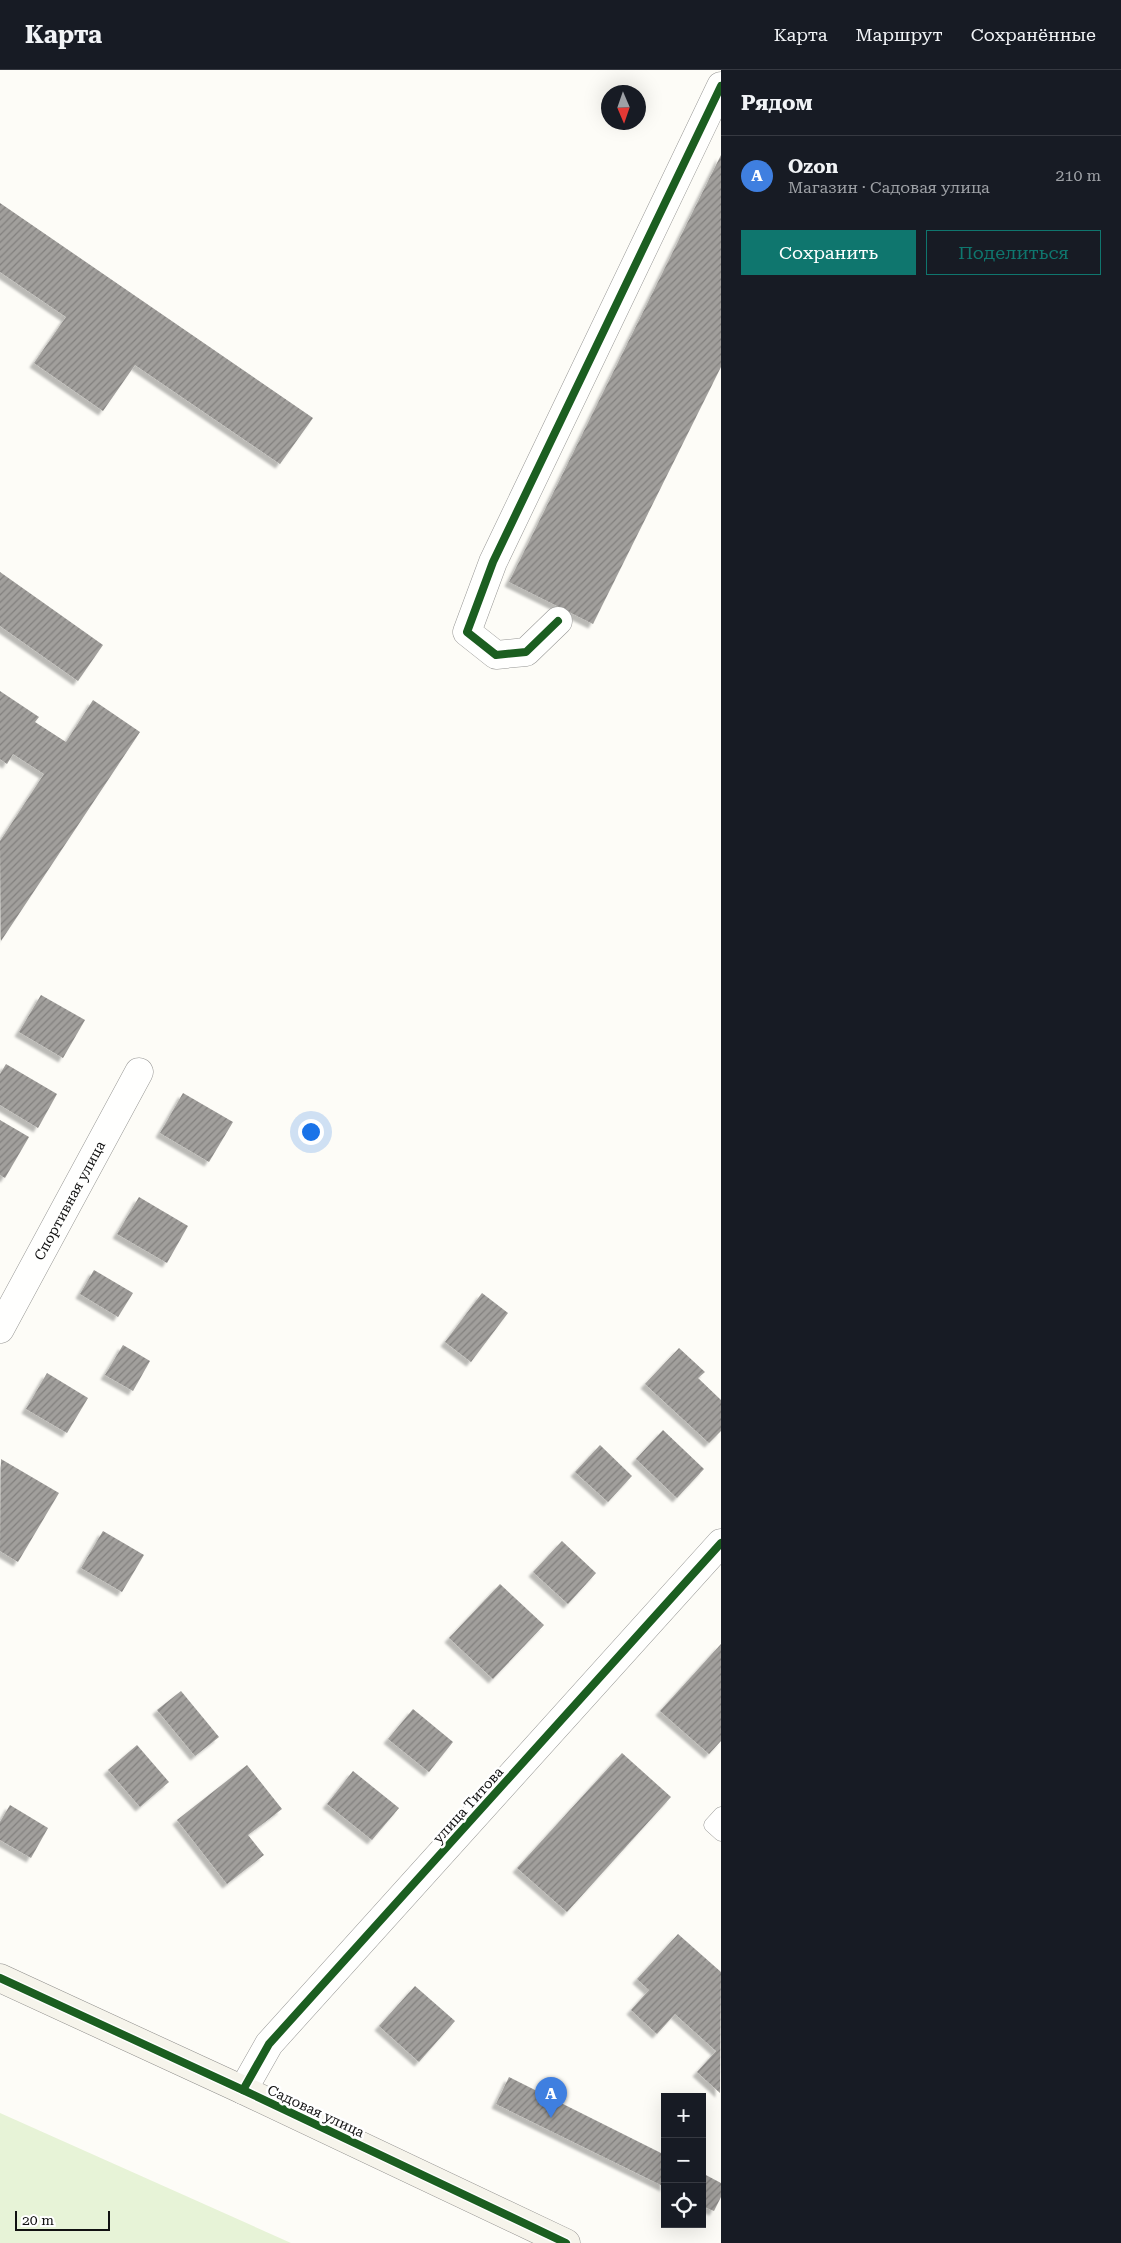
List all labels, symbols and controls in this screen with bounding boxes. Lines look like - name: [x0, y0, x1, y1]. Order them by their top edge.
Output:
- text: Карта: [25, 21, 102, 49]
- text: Карта: [774, 24, 828, 45]
- text: Маршрут: [856, 24, 943, 45]
- text: Сохранённые: [971, 24, 1096, 45]
- north arrow: [601, 85, 646, 130]
- text: Рядом: [741, 91, 813, 115]
- text: Ozon: [788, 155, 838, 178]
- text: A: [751, 166, 763, 185]
- text: 210 m: [1055, 166, 1101, 185]
- text: Магазин · Садовая улица: [788, 178, 990, 197]
- button: Сохранить: [741, 230, 916, 275]
- button: Поделиться: [926, 230, 1101, 275]
- your location: [298, 1119, 324, 1145]
- street label: Спортивная улица: [31, 1138, 108, 1263]
- street label: улица Титова: [430, 1763, 507, 1846]
- pin: A: [535, 2077, 567, 2118]
- street label: Садовая улица: [265, 2082, 367, 2141]
- map controls: [661, 2093, 706, 2228]
- button: +: [661, 2093, 706, 2138]
- button: −: [661, 2138, 706, 2183]
- button: locate: [661, 2183, 706, 2228]
- scale bar: [15, 2208, 110, 2231]
- text: 20 m: [22, 2212, 54, 2228]

